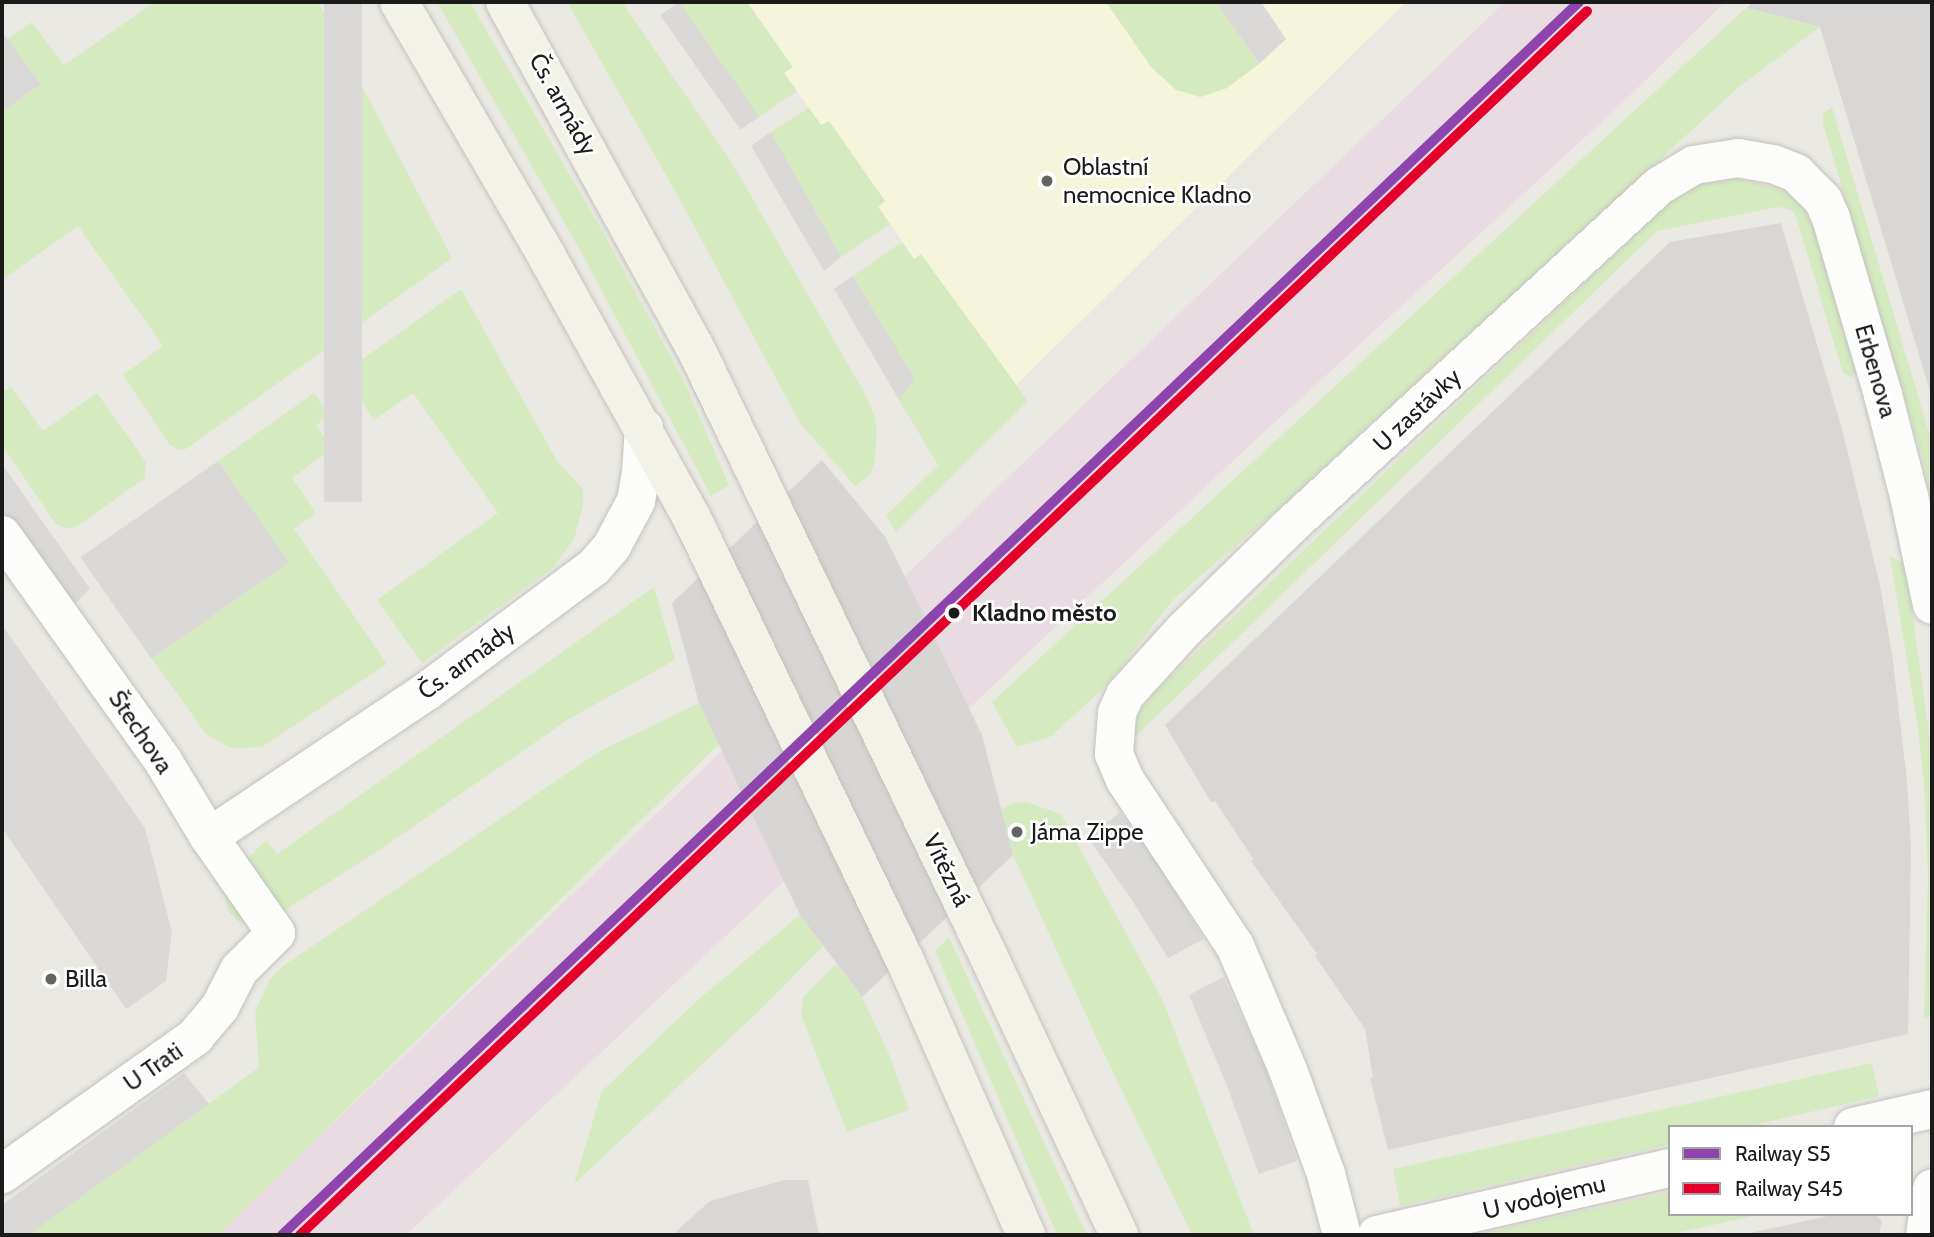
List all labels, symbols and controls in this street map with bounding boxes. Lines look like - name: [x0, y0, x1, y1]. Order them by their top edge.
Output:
- street label: Čs. armády: [523, 48, 603, 160]
- place label: Oblastní nemocnice Kladno: [1063, 153, 1251, 209]
- marker: Oblastní nemocnice Kladno: [1037, 171, 1057, 191]
- street label: Erbenova: [1849, 321, 1903, 421]
- street label: U zastávky: [1367, 362, 1467, 458]
- place label: Kladno město: [972, 599, 1117, 627]
- marker: Kladno město: [943, 602, 965, 624]
- street label: Čs. armády: [412, 616, 520, 706]
- street label: Štechova: [103, 685, 179, 779]
- place label: Jáma Zippe: [1031, 818, 1144, 846]
- marker: Jáma Zippe: [1009, 824, 1025, 840]
- street label: Vítězná: [917, 829, 977, 911]
- place label: Billa: [65, 965, 107, 993]
- marker: Billa: [43, 971, 59, 987]
- street label: U Trati: [118, 1036, 188, 1098]
- legend: [1668, 1125, 1913, 1216]
- text: Railway S5: [1735, 1141, 1831, 1166]
- street label: U vodojemu: [1480, 1169, 1608, 1225]
- text: Railway S45: [1735, 1176, 1843, 1201]

